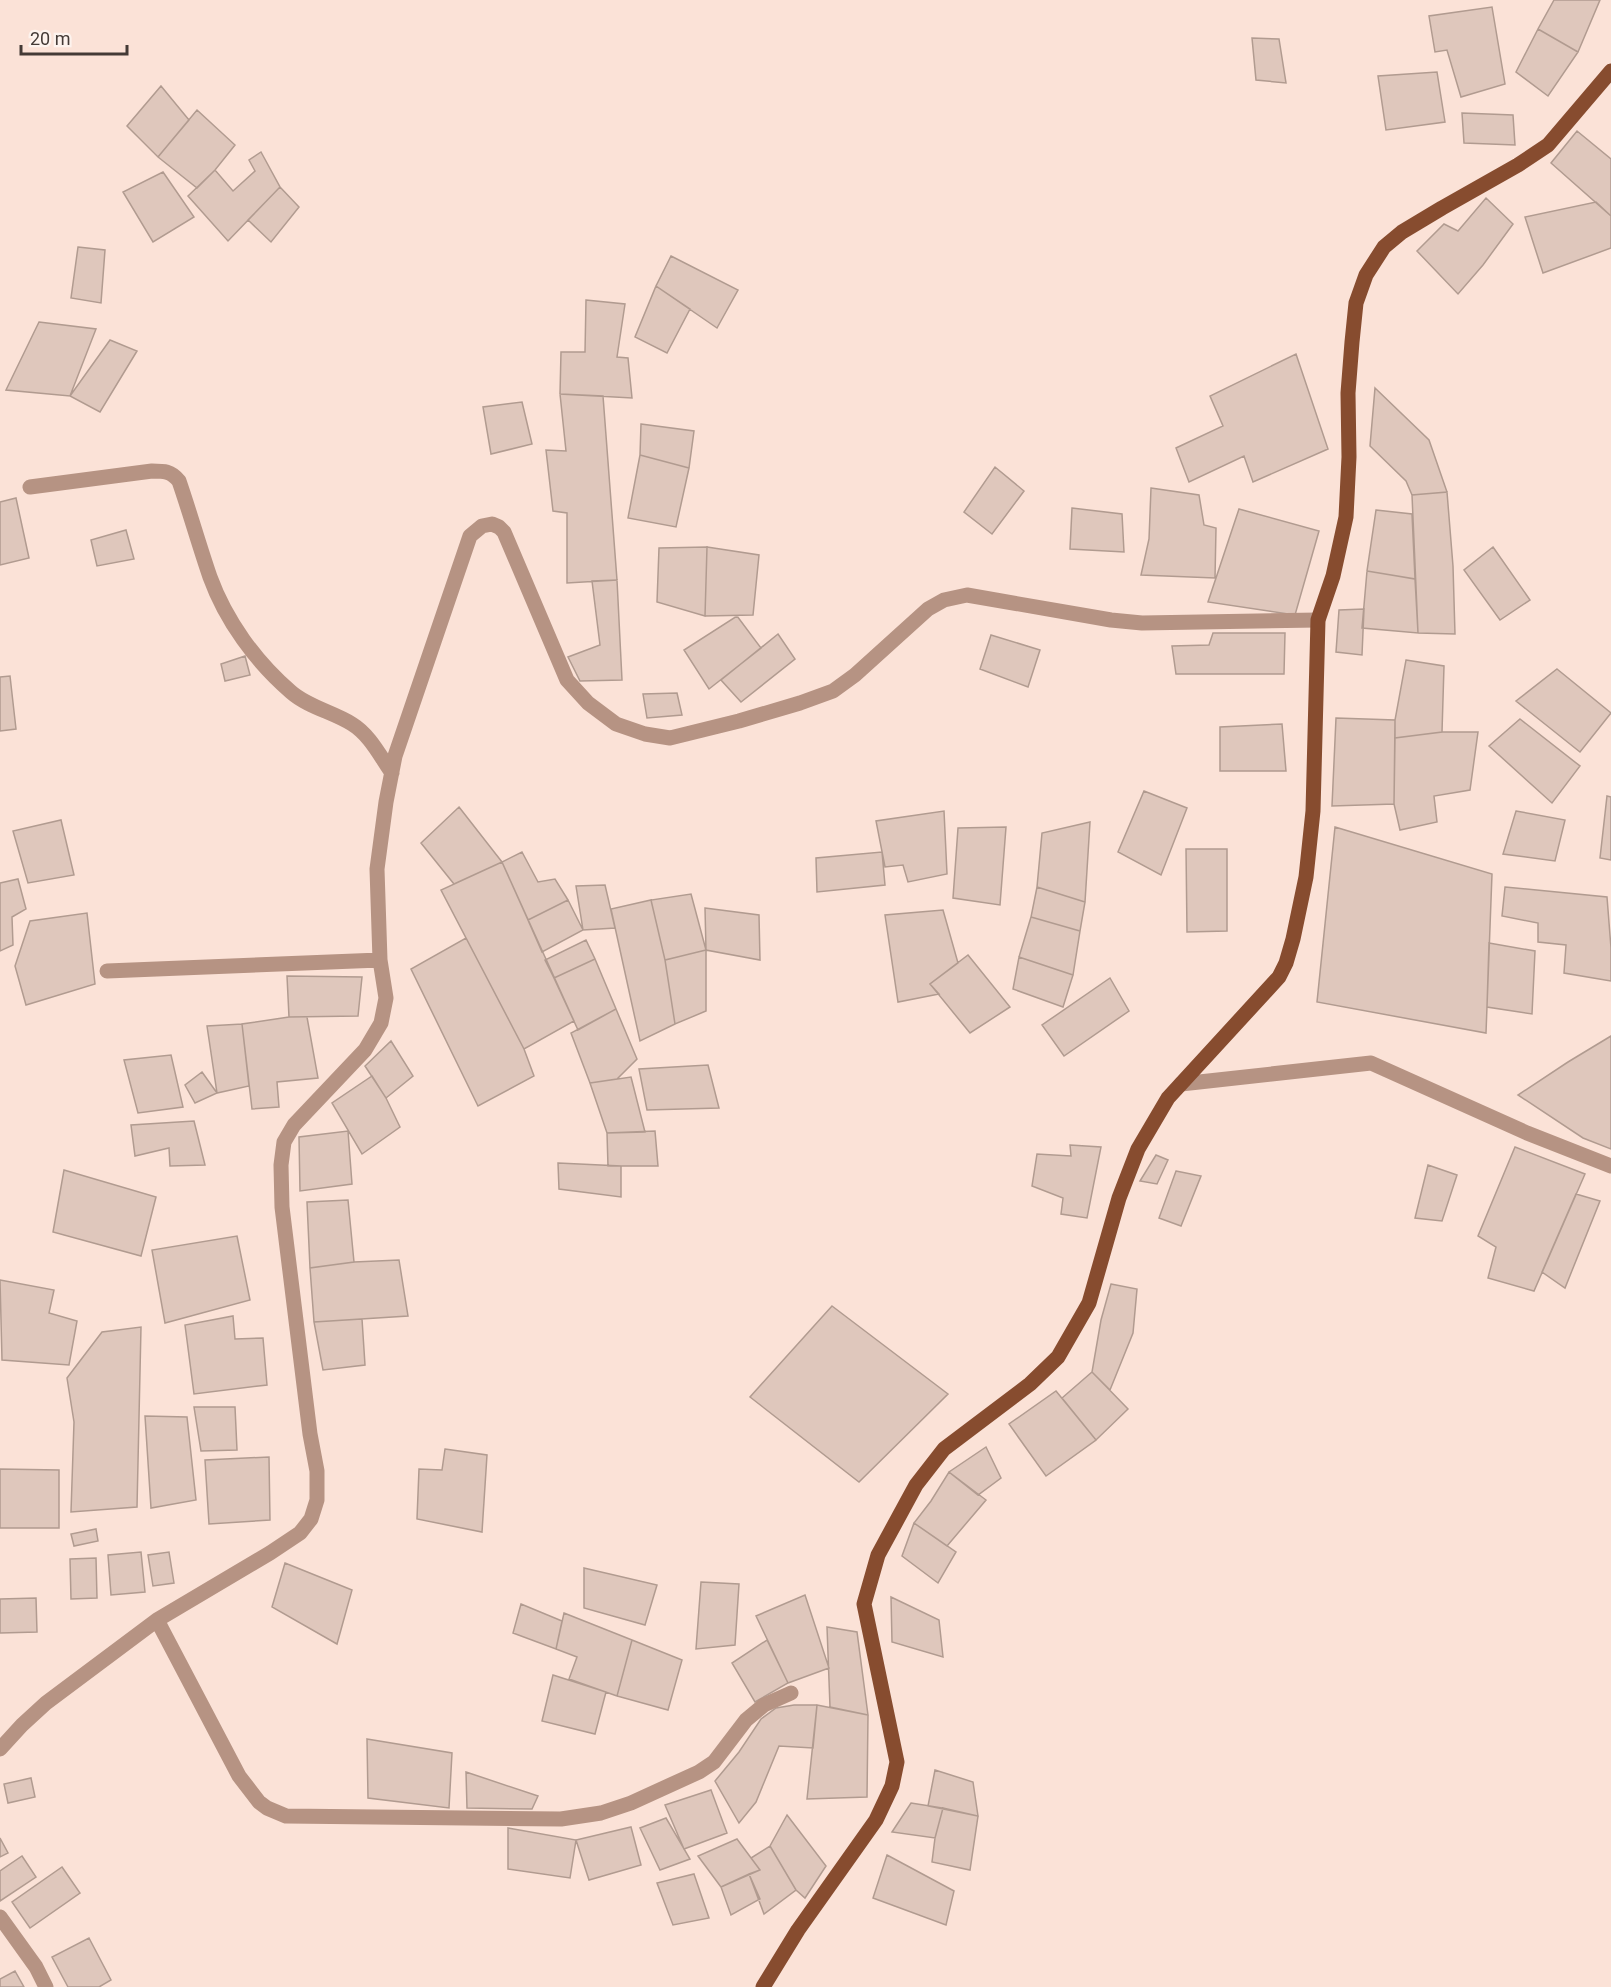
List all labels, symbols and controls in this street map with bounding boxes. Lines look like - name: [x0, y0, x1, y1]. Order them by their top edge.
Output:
- scale bar: [21, 18, 128, 56]
- text: 20 m: [30, 28, 70, 49]

